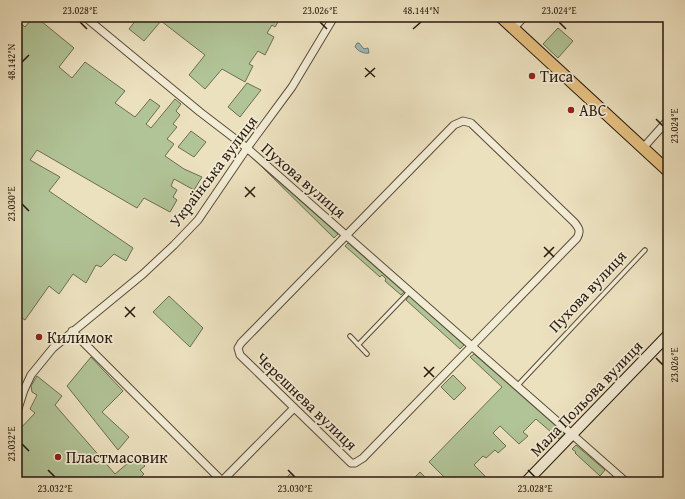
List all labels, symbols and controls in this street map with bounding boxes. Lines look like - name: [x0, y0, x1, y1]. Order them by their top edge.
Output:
- text: 23.028°E: [62, 3, 98, 18]
- text: 23.026°E: [302, 3, 338, 18]
- text: 48.144°N: [403, 3, 440, 18]
- text: 23.024°E: [541, 3, 577, 18]
- text: 48.142°N: [4, 43, 19, 80]
- place label: Тиса: [540, 64, 574, 88]
- marker: Тиса: [527, 71, 537, 81]
- place label: ABC: [579, 98, 607, 122]
- marker: ABC: [566, 105, 576, 115]
- text: 23.024°E: [667, 108, 682, 144]
- street label: Українська вулиця: [163, 110, 263, 232]
- street label: Пухова вулиця: [256, 136, 352, 224]
- text: 23.030°E: [4, 186, 19, 222]
- street label: Пухова вулиця: [542, 244, 632, 338]
- place label: Килимок: [47, 325, 113, 349]
- marker: Килимок: [34, 332, 44, 342]
- street label: Мала Польова вулиця: [524, 334, 648, 462]
- street label: Черешнева вулиця: [251, 346, 363, 456]
- text: 23.026°E: [667, 347, 682, 383]
- text: 23.032°E: [4, 426, 19, 462]
- place label: Пластмасовик: [66, 445, 168, 469]
- marker: Пластмасовик: [53, 452, 63, 462]
- text: 23.032°E: [37, 481, 73, 496]
- text: 23.030°E: [277, 481, 313, 496]
- text: 23.028°E: [517, 481, 553, 496]

